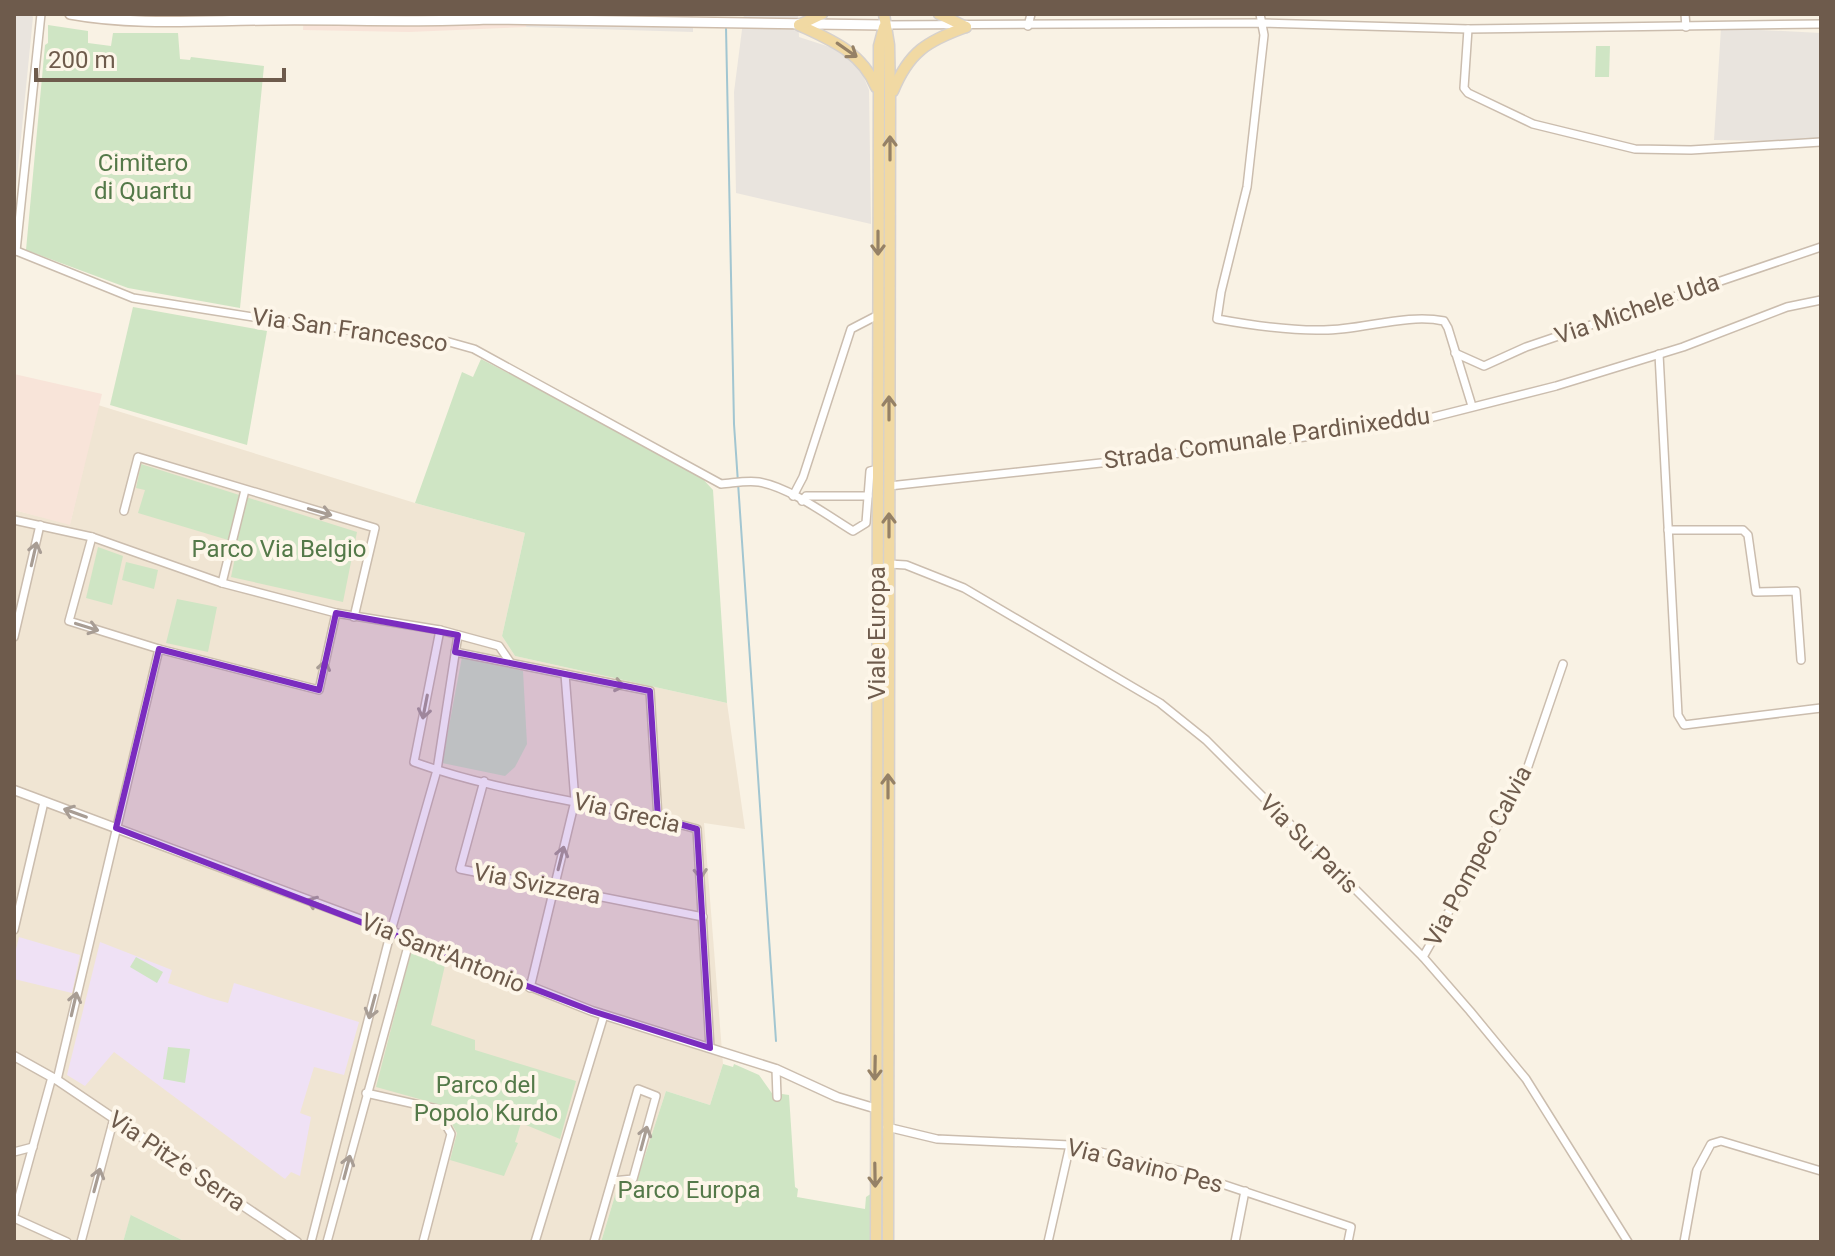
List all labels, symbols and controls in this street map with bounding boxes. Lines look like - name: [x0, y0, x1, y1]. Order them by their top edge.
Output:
- scale bar: [36, 32, 284, 82]
- one-way arrow: [835, 42, 857, 59]
- text: 200 m: [48, 46, 115, 74]
- one-way arrow: [882, 135, 898, 162]
- park label: Cimitero di Quartu: [94, 149, 192, 205]
- one-way arrow: [870, 229, 886, 256]
- street label: Via Michele Uda: [1551, 268, 1723, 350]
- street label: Via San Francesco: [250, 302, 450, 358]
- one-way arrow: [882, 395, 897, 422]
- street label: Strada Comunale Pardinixeddu: [1102, 401, 1432, 475]
- one-way arrow: [307, 506, 332, 520]
- one-way arrow: [881, 512, 897, 539]
- park label: Parco Via Belgio: [192, 535, 366, 563]
- one-way arrow: [27, 541, 42, 567]
- street label: Viale Europa: [863, 566, 891, 700]
- one-way arrow: [73, 620, 99, 635]
- one-way arrow: [316, 659, 331, 685]
- one-way arrow: [600, 677, 626, 692]
- one-way arrow: [417, 694, 432, 719]
- street label: Via Pompeo Calvia: [1419, 761, 1537, 951]
- one-way arrow: [880, 773, 896, 800]
- street label: Via Grecia: [571, 787, 683, 839]
- street label: Via Su Paris: [1254, 789, 1364, 899]
- one-way arrow: [62, 805, 87, 820]
- one-way arrow: [555, 845, 570, 871]
- one-way arrow: [693, 853, 708, 879]
- street label: Via Svizzera: [471, 858, 603, 910]
- one-way arrow: [306, 896, 331, 910]
- street label: Via Sant'Antonio: [357, 907, 529, 999]
- one-way arrow: [67, 992, 82, 1018]
- one-way arrow: [363, 993, 378, 1019]
- one-way arrow: [868, 1054, 883, 1081]
- park label: Parco del Popolo Kurdo: [414, 1071, 558, 1127]
- street label: Via Pitz'e Serra: [103, 1105, 251, 1217]
- one-way arrow: [637, 1126, 652, 1152]
- street label: Via Gavino Pes: [1064, 1133, 1226, 1199]
- one-way arrow: [340, 1154, 355, 1180]
- one-way arrow: [867, 1161, 883, 1188]
- one-way arrow: [91, 1168, 106, 1193]
- park label: Parco Europa: [618, 1176, 760, 1204]

